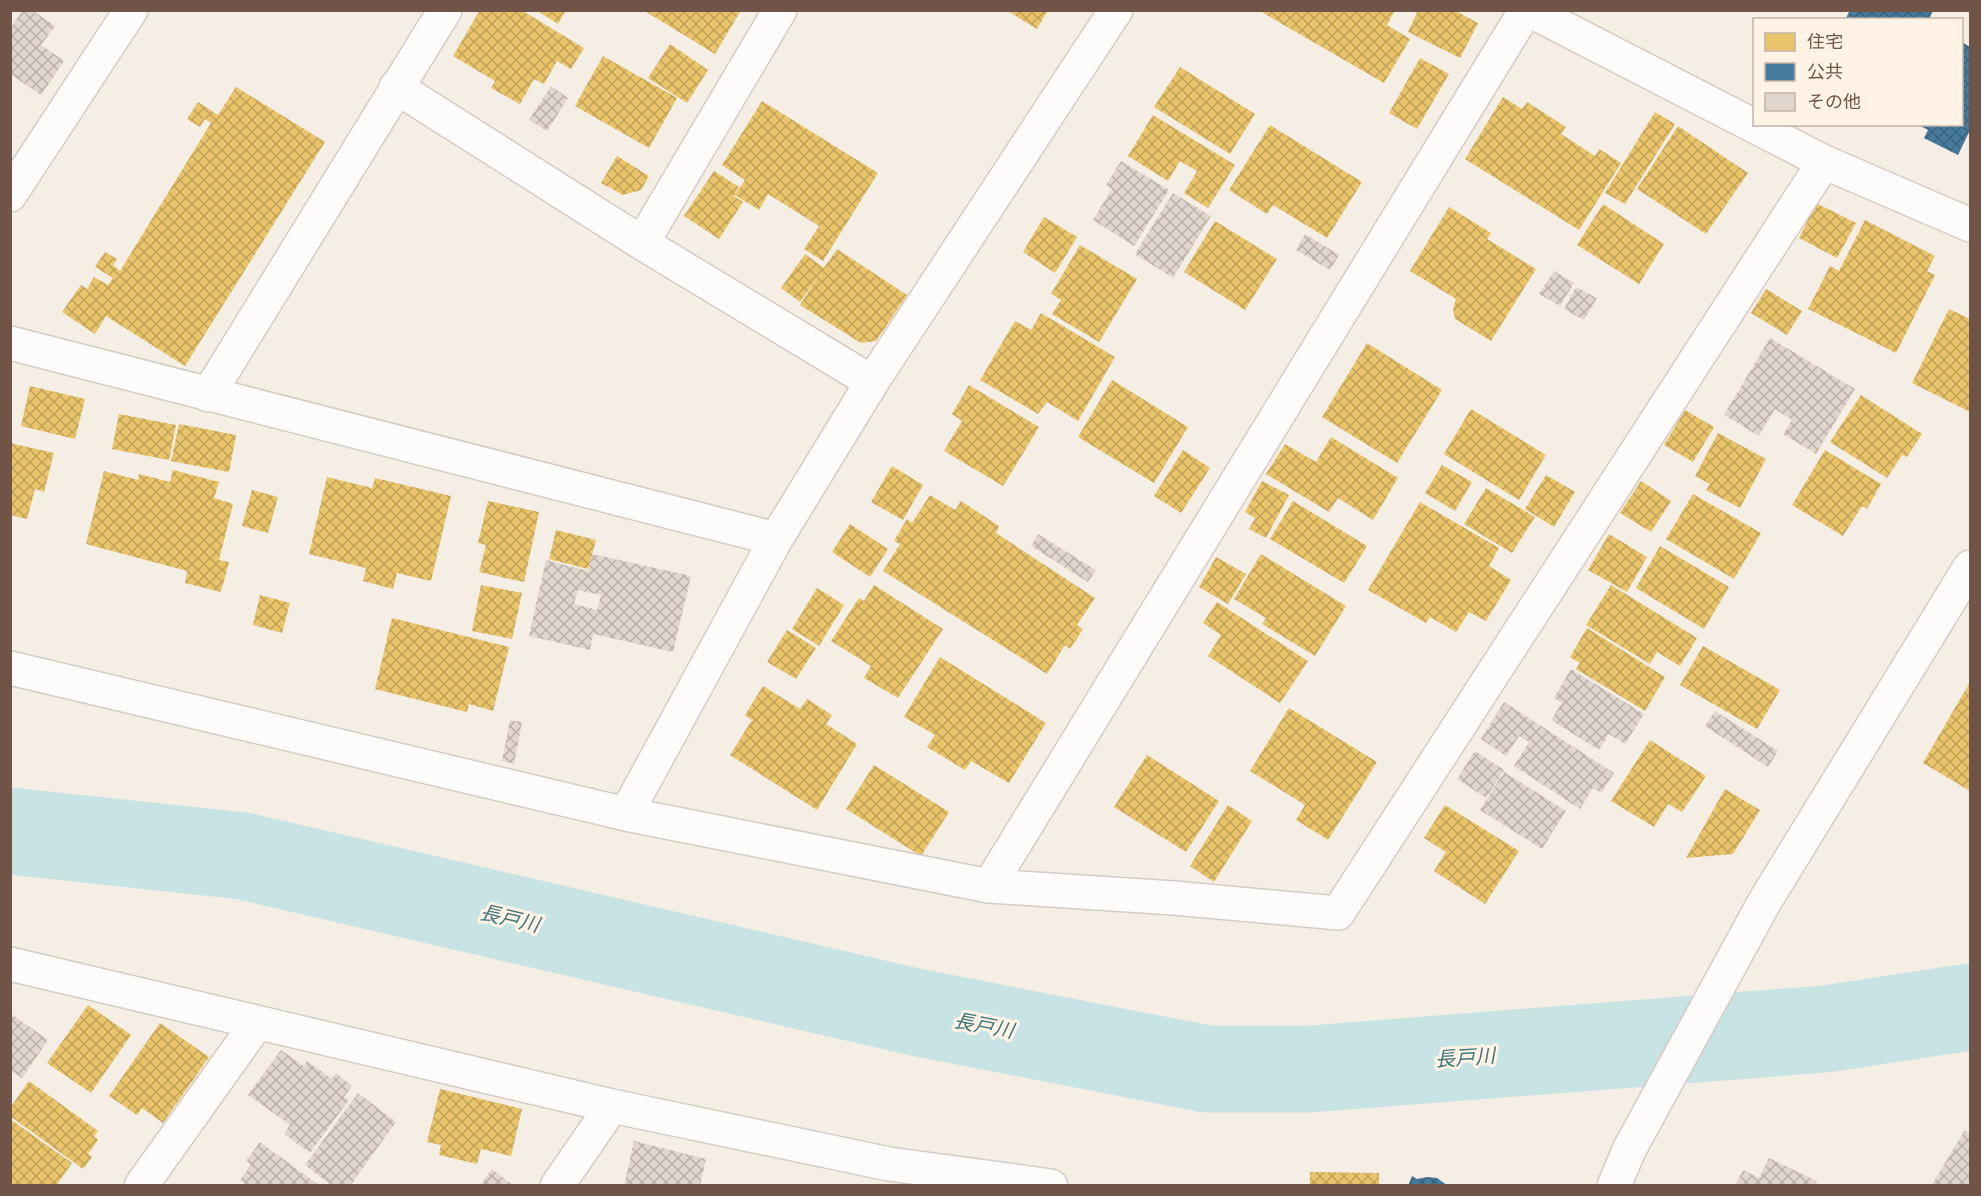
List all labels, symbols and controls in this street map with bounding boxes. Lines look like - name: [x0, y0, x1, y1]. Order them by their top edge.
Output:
- legend: [1753, 18, 1963, 126]
- text: 住宅: [1807, 30, 1843, 53]
- text: 公共: [1807, 60, 1843, 83]
- text: その他: [1807, 90, 1861, 113]
- water label: 長戸川: [478, 899, 544, 937]
- water label: 長戸川: [952, 1007, 1018, 1043]
- water label: 長戸川: [1434, 1042, 1498, 1072]

